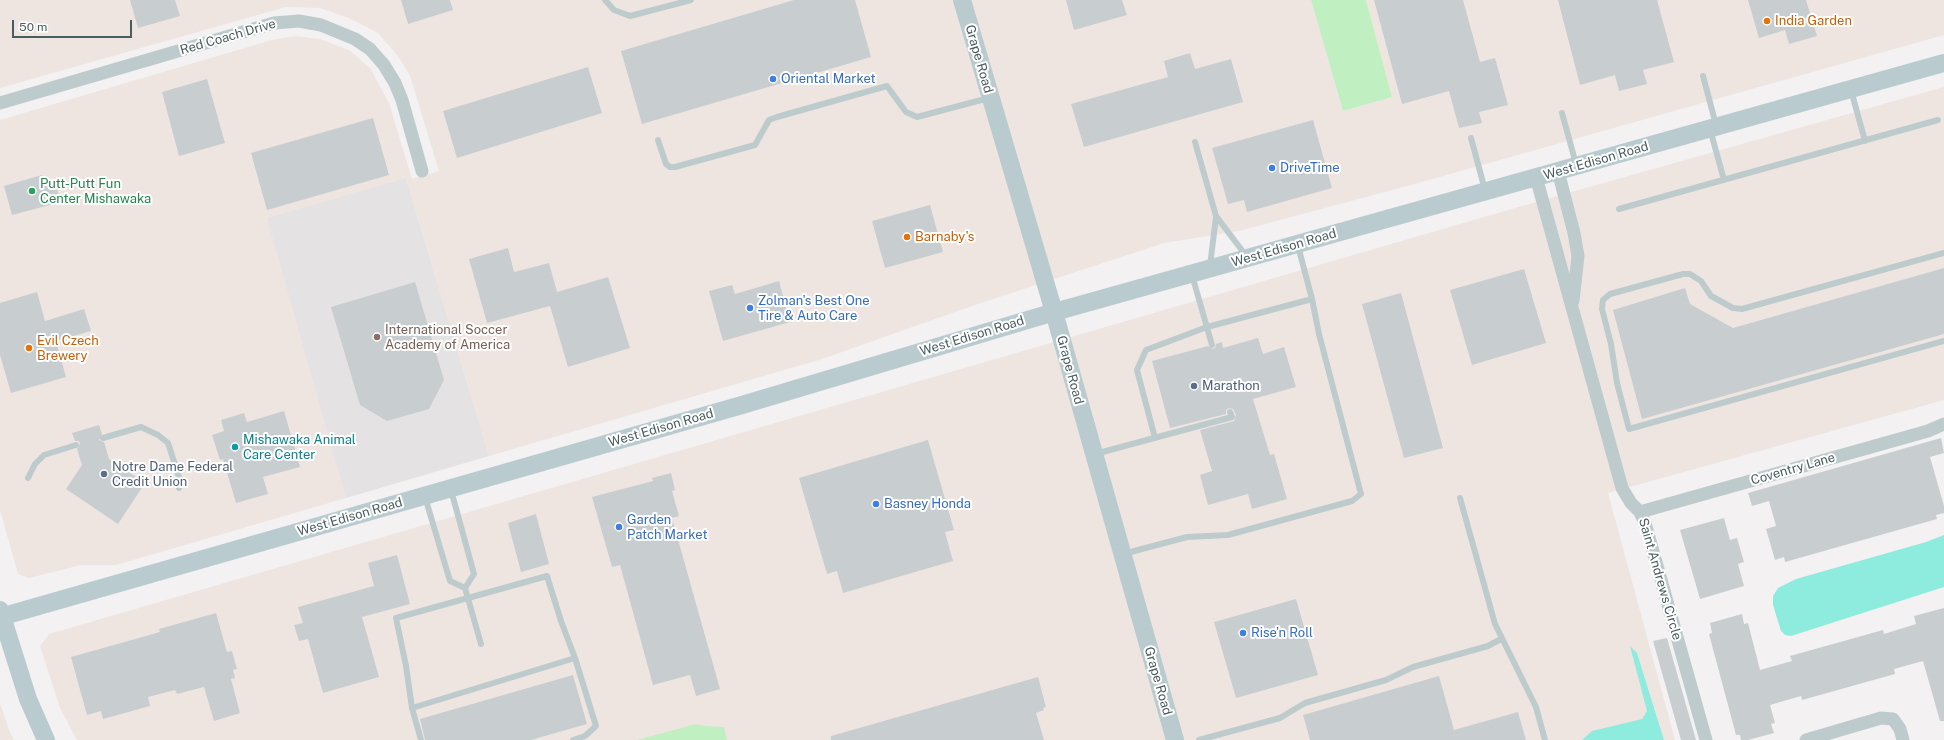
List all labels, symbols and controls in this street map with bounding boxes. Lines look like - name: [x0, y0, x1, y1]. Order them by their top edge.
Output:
- scale bar: [14, 12, 134, 38]
- place label: India Garden: [1775, 13, 1852, 29]
- street label: Red Coach Drive: [178, 16, 278, 58]
- marker: India Garden: [1762, 16, 1772, 26]
- text: 50 m: [19, 20, 47, 34]
- street label: Grape Road: [962, 23, 996, 95]
- place label: Oriental Market: [781, 71, 875, 87]
- marker: Oriental Market: [768, 74, 778, 84]
- street label: West Edison Road: [1542, 139, 1650, 183]
- place label: DriveTime: [1280, 160, 1340, 176]
- marker: DriveTime: [1267, 163, 1277, 173]
- place label: Putt-Putt Fun Center Mishawaka: [40, 176, 151, 207]
- marker: Putt-Putt Fun Center Mishawaka: [27, 186, 37, 196]
- street label: West Edison Road: [1230, 226, 1338, 270]
- place label: Barnaby's: [915, 229, 974, 245]
- marker: Barnaby's: [902, 232, 912, 242]
- place label: Zolman's Best One Tire & Auto Care: [758, 293, 870, 324]
- marker: Zolman's Best One Tire & Auto Care: [745, 303, 755, 313]
- street label: West Edison Road: [918, 313, 1026, 359]
- place label: International Soccer Academy of America: [385, 322, 510, 353]
- marker: International Soccer Academy of America: [372, 332, 382, 342]
- place label: Evil Czech Brewery: [37, 333, 99, 364]
- street label: Grape Road: [1053, 334, 1087, 406]
- marker: Evil Czech Brewery: [24, 343, 34, 353]
- place label: Marathon: [1202, 378, 1260, 394]
- marker: Marathon: [1189, 381, 1199, 391]
- street label: West Edison Road: [607, 406, 715, 450]
- place label: Mishawaka Animal Care Center: [243, 432, 356, 463]
- marker: Mishawaka Animal Care Center: [230, 442, 240, 452]
- street label: Coventry Lane: [1749, 450, 1837, 488]
- place label: Notre Dame Federal Credit Union: [112, 459, 233, 490]
- marker: Notre Dame Federal Credit Union: [99, 469, 109, 479]
- street label: West Edison Road: [296, 495, 404, 539]
- place label: Basney Honda: [884, 496, 971, 512]
- marker: Basney Honda: [871, 499, 881, 509]
- place label: Garden Patch Market: [627, 512, 707, 543]
- street label: Saint Andrews Circle: [1635, 516, 1685, 642]
- marker: Garden Patch Market: [614, 522, 624, 532]
- place label: Rise'n Roll: [1251, 625, 1313, 641]
- marker: Rise'n Roll: [1238, 628, 1248, 638]
- street label: Grape Road: [1141, 645, 1175, 717]

